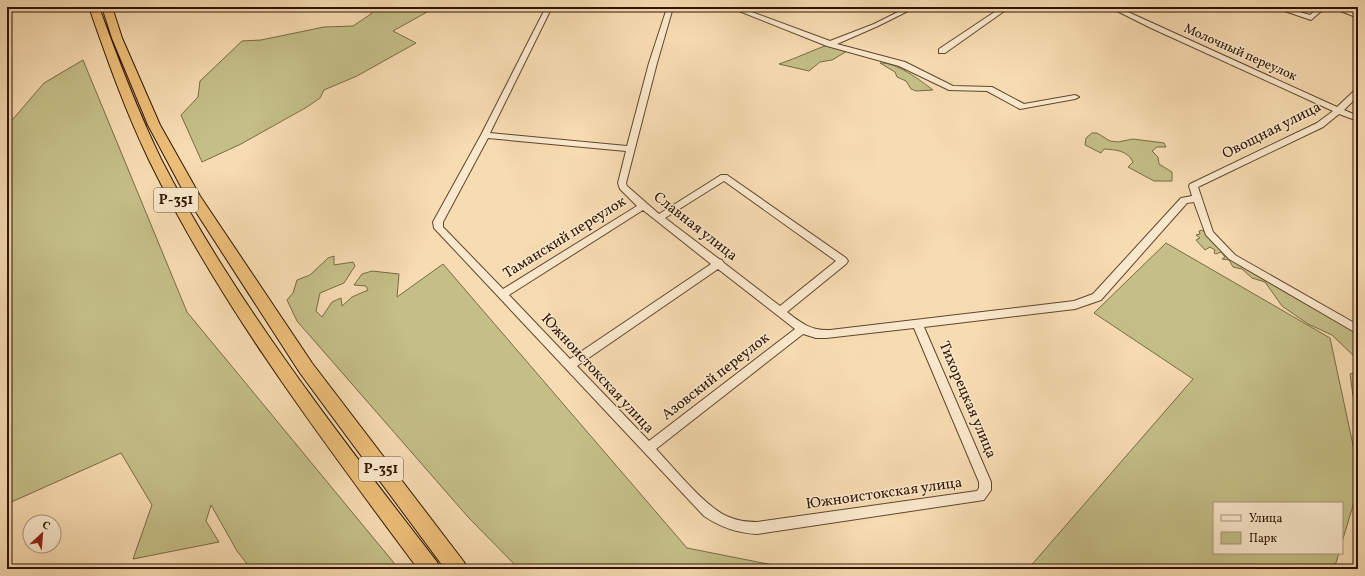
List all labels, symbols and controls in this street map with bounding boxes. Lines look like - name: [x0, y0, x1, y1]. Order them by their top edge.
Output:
- street label: Молочный переулок: [1181, 20, 1300, 86]
- street label: Овощная улица: [1219, 97, 1325, 165]
- street label: Славная улица: [648, 187, 742, 267]
- road number: Р-351: [154, 188, 198, 212]
- street label: Таманский переулок: [499, 192, 631, 284]
- street label: Южноистокская улица: [536, 309, 658, 439]
- street label: Азовский переулок: [658, 328, 774, 426]
- street label: Тихорецкая улица: [933, 338, 1001, 462]
- road number: Р-351: [359, 457, 403, 481]
- street label: Южноистокская улица: [804, 473, 964, 515]
- legend: [1213, 502, 1343, 554]
- text: Улица: [1249, 511, 1282, 527]
- north arrow: [22, 514, 62, 554]
- text: С: [39, 518, 52, 535]
- text: Парк: [1249, 531, 1277, 547]

